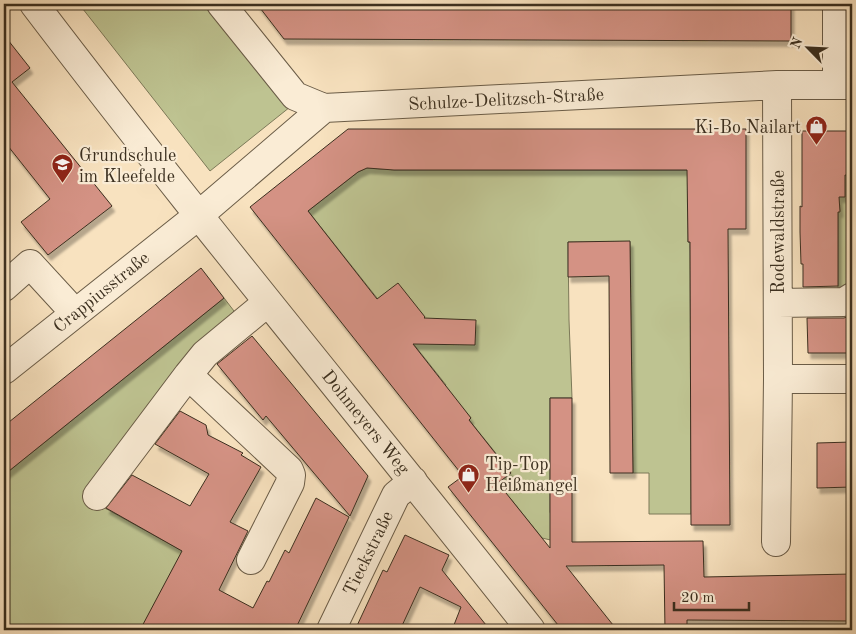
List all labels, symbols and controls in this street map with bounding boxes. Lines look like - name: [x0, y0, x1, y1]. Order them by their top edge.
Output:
- north arrow: [784, 22, 834, 72]
- text: N: [788, 35, 806, 51]
- street label: Schulze-Delitzsch-Straße: [408, 86, 604, 114]
- shop icon: Ki-Bo Nailart: [805, 115, 829, 146]
- place label: Ki-Bo Nailart: [694, 119, 801, 137]
- place label: Grundschule im Kleefelde: [79, 147, 176, 186]
- school or university icon: Grundschule im Kleefelde: [51, 153, 75, 184]
- street label: Rodewaldstraße: [770, 170, 788, 294]
- street label: Crappiusstraße: [50, 249, 153, 337]
- street label: Dohmeyers Weg: [318, 367, 413, 478]
- place label: Tip-Top Heißmangel: [485, 456, 578, 495]
- shop icon: Tip-Top Heißmangel: [457, 462, 481, 493]
- street label: Tieckstraße: [341, 508, 397, 598]
- scale bar: [674, 579, 748, 611]
- text: 20 m: [681, 591, 715, 606]

